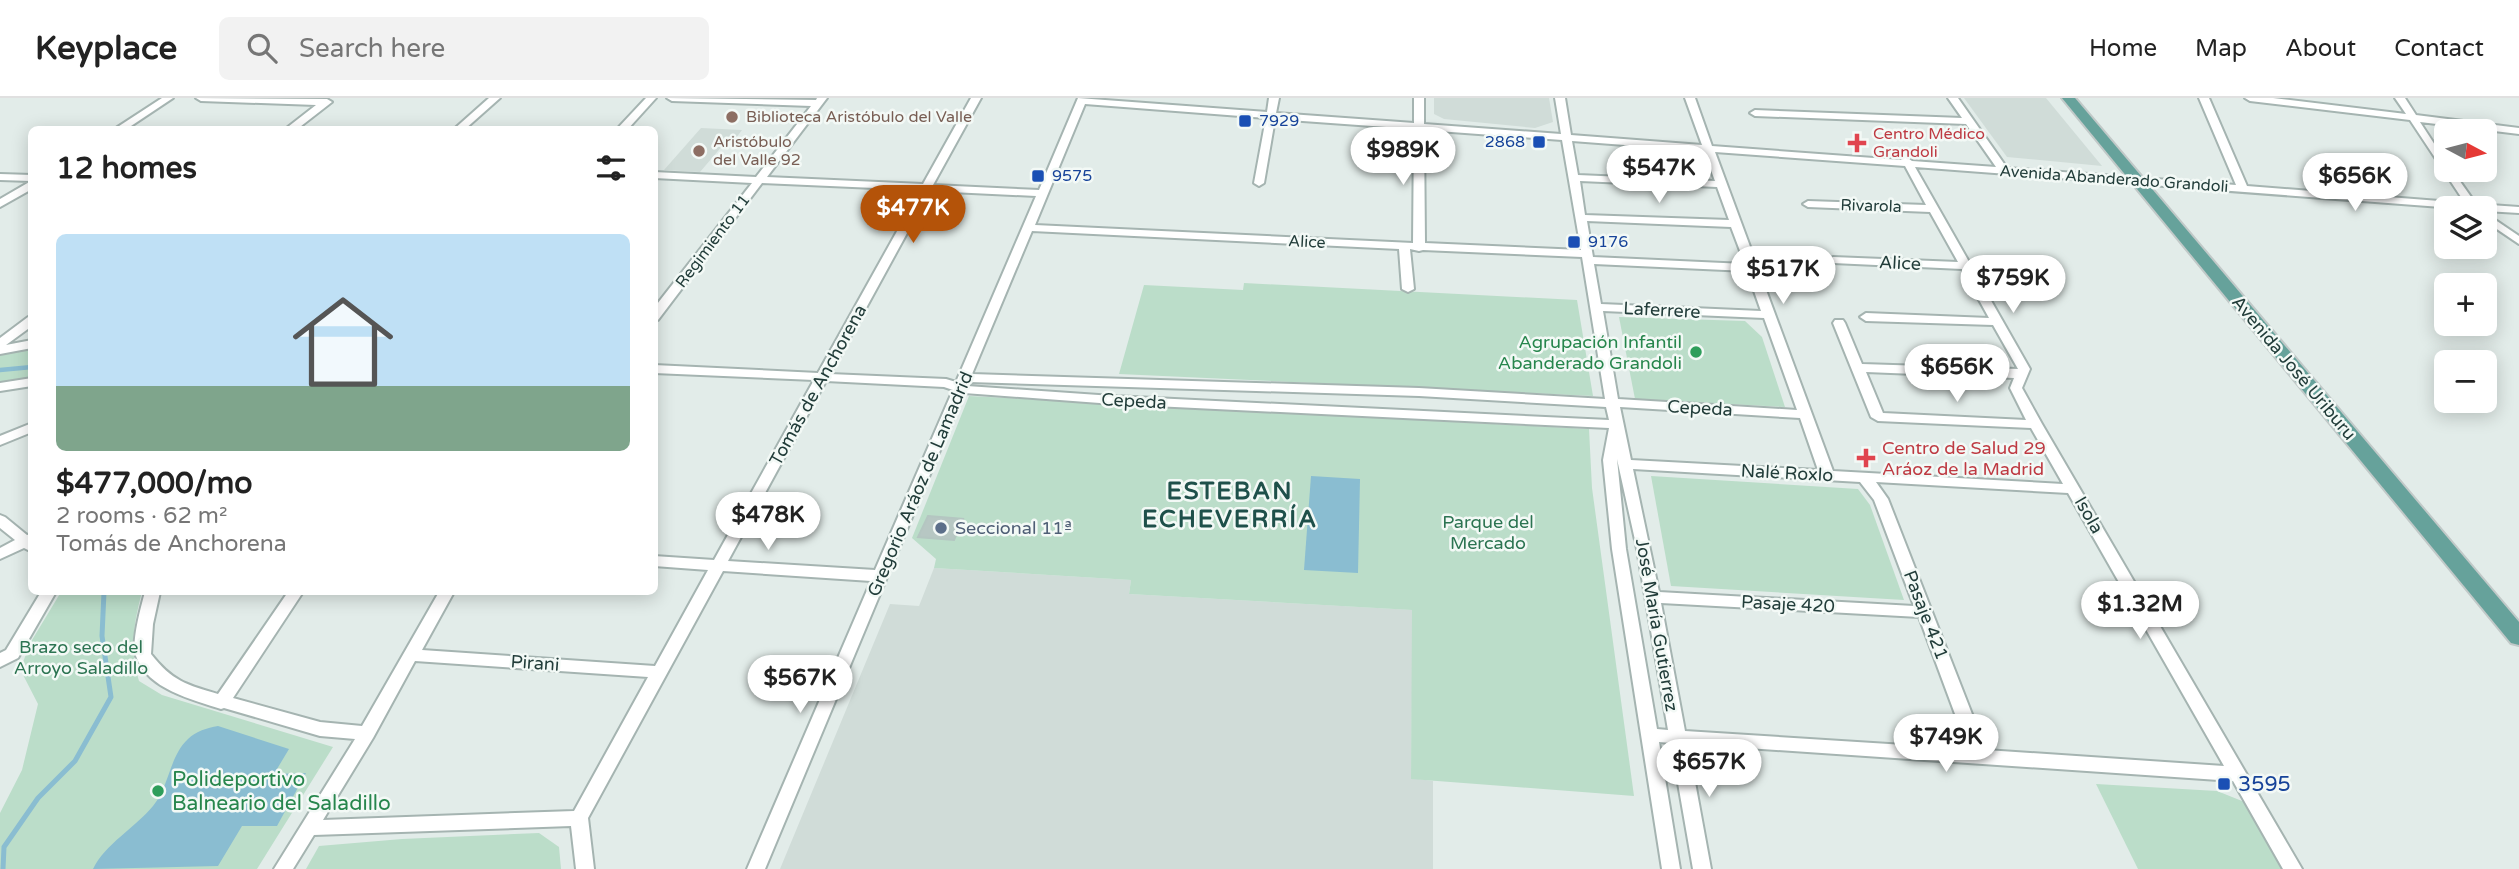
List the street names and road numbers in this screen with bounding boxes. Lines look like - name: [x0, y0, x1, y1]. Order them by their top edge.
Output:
- street label: Avenida Abanderado Grandoli: [1999, 161, 2229, 197]
- street label: Regimiento 11: [671, 190, 755, 292]
- street label: Rivarola: [1840, 195, 1902, 217]
- street label: Alice: [1288, 231, 1326, 253]
- street label: Alice: [1878, 251, 1922, 275]
- street label: Avenida José Uriburu: [2227, 291, 2361, 445]
- street label: Laferrere: [1623, 297, 1701, 323]
- street label: Tomás de Anchorena: [765, 301, 871, 469]
- street label: Gregorio Aráoz de Lamadrid: [863, 368, 977, 600]
- street label: Cepeda: [1101, 388, 1167, 414]
- street label: Cepeda: [1667, 395, 1733, 421]
- street label: Nalé Roxlo: [1740, 460, 1834, 486]
- street label: Isola: [2070, 493, 2108, 537]
- street label: José María Gutierrez: [1631, 537, 1683, 713]
- street label: Pasaje 421: [1899, 567, 1953, 663]
- street label: Pasaje 420: [1741, 591, 1835, 617]
- street label: Pirani: [510, 650, 560, 676]

